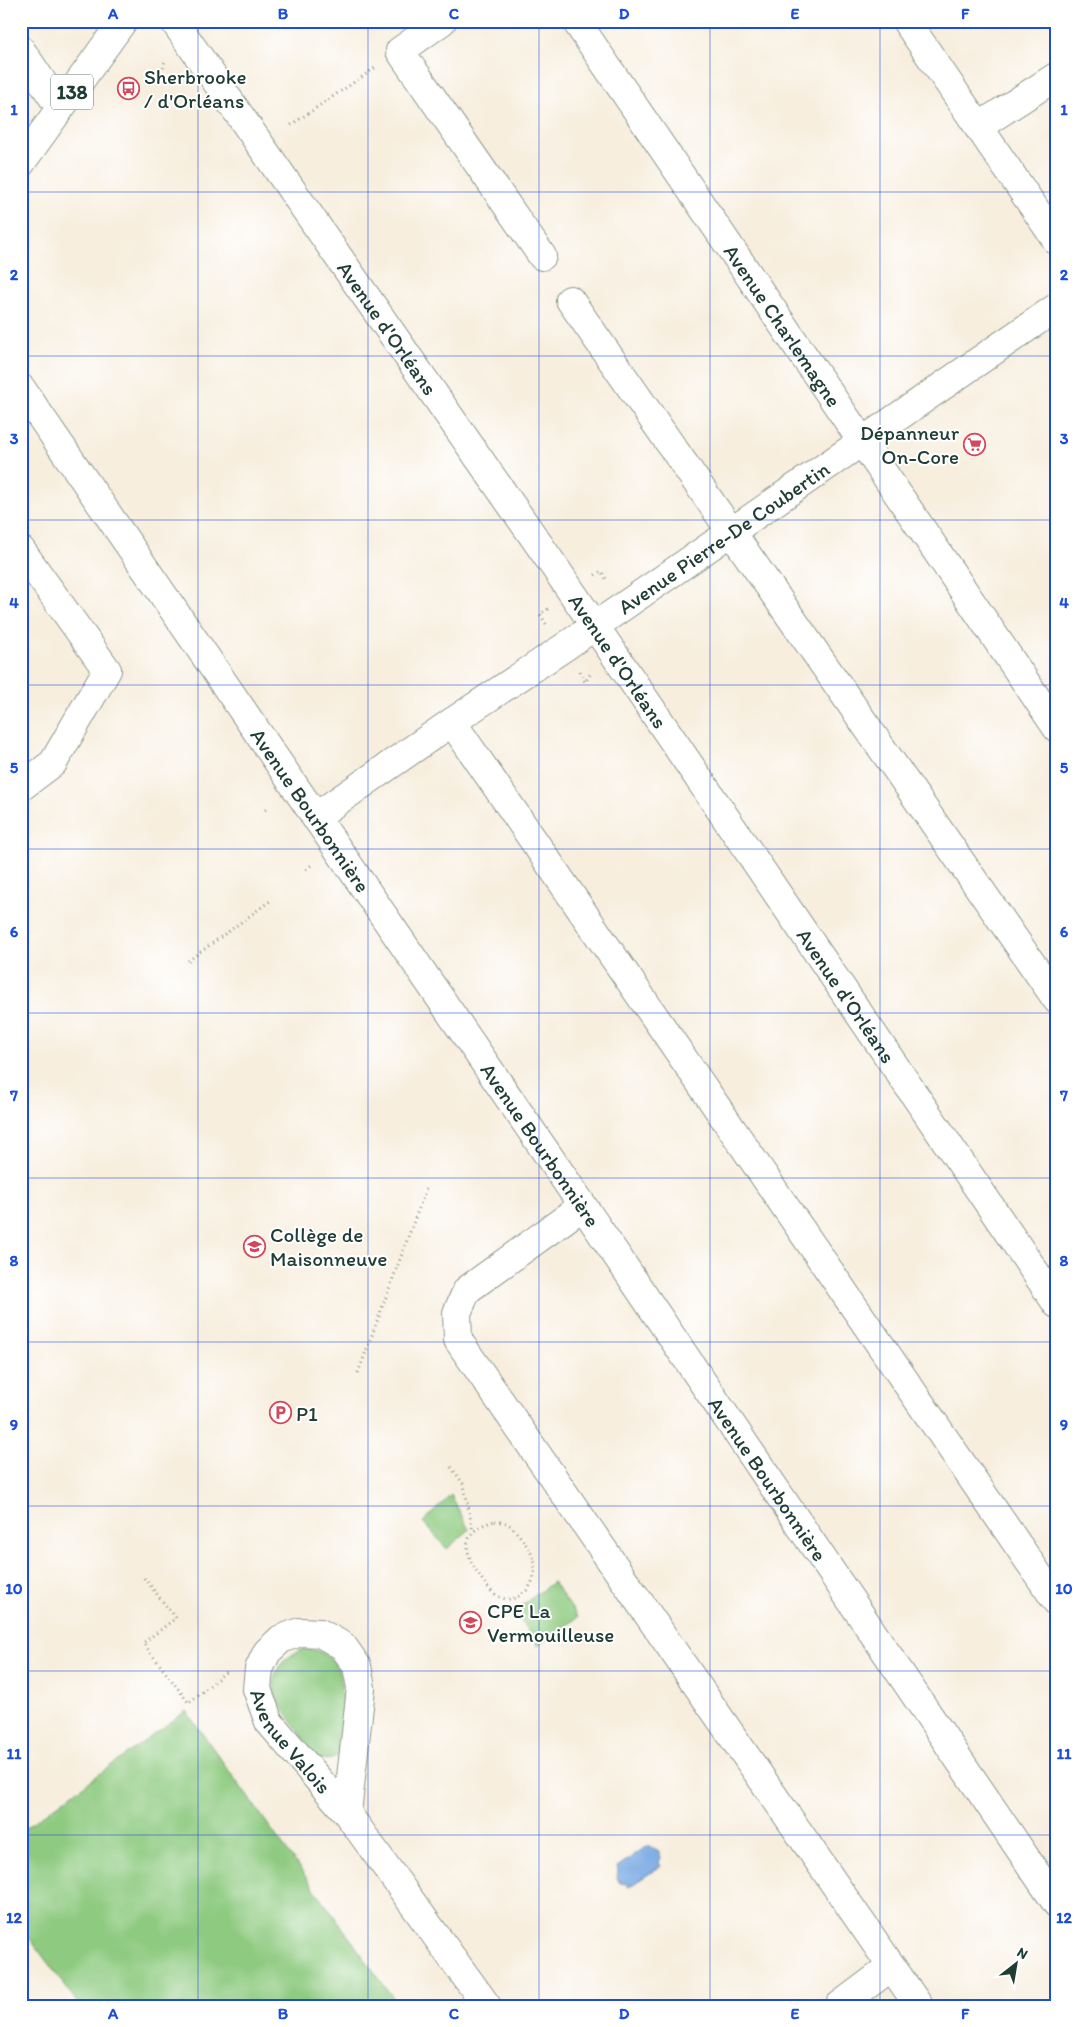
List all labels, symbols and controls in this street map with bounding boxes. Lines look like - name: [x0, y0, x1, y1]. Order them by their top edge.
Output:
- text: A: [107, 4, 119, 23]
- text: B: [278, 4, 289, 23]
- text: C: [449, 4, 460, 23]
- text: D: [619, 4, 630, 23]
- text: E: [791, 4, 800, 23]
- text: F: [961, 4, 970, 23]
- place label: Sherbrooke / d'Orléans: [144, 64, 246, 113]
- road number: 138: [51, 74, 93, 110]
- bus stop icon: Sherbrooke / d'Orléans: [116, 76, 140, 100]
- text: 1: [10, 100, 18, 119]
- text: 1: [1060, 100, 1068, 119]
- street label: Avenue Charlemagne: [719, 239, 847, 411]
- street label: Avenue d'Orléans: [333, 256, 443, 400]
- text: 2: [10, 265, 19, 284]
- text: 2: [1060, 265, 1069, 284]
- place label: Dépanneur On-Core: [860, 420, 960, 469]
- text: 3: [10, 429, 19, 448]
- text: 3: [1060, 429, 1069, 448]
- supermarket icon: Dépanneur On-Core: [963, 432, 987, 456]
- street label: Avenue Pierre-De Coubertin: [613, 456, 834, 619]
- street label: Avenue d'Orléans: [564, 589, 673, 733]
- text: 4: [9, 593, 19, 612]
- text: 4: [1059, 593, 1069, 612]
- street label: Avenue Bourbonnière: [246, 723, 376, 897]
- text: 5: [10, 758, 19, 777]
- text: 5: [1060, 758, 1069, 777]
- text: 6: [10, 922, 19, 941]
- text: 6: [1060, 922, 1069, 941]
- street label: Avenue d'Orléans: [792, 923, 901, 1067]
- street label: Avenue Bourbonnière: [476, 1058, 606, 1231]
- text: 7: [9, 1086, 18, 1105]
- text: 7: [1059, 1086, 1068, 1105]
- place label: Collège de Maisonneuve: [270, 1222, 387, 1271]
- school or university icon: Collège de Maisonneuve: [242, 1234, 266, 1258]
- text: 8: [10, 1251, 19, 1270]
- text: 8: [1060, 1251, 1069, 1270]
- street label: Avenue Bourbonnière: [703, 1392, 833, 1566]
- parking icon: P1: [268, 1401, 292, 1425]
- place label: P1: [296, 1401, 318, 1426]
- text: 9: [10, 1415, 18, 1434]
- text: 9: [1060, 1415, 1068, 1434]
- text: 10: [5, 1579, 23, 1598]
- text: 10: [1055, 1579, 1073, 1598]
- place label: CPE La Vermouilleuse: [487, 1598, 614, 1647]
- school or university icon: CPE La Vermouilleuse: [459, 1610, 483, 1634]
- street label: Avenue Valois: [245, 1685, 337, 1798]
- text: 11: [7, 1744, 22, 1763]
- text: 11: [1057, 1744, 1072, 1763]
- text: 12: [6, 1908, 23, 1927]
- text: 12: [1056, 1908, 1073, 1927]
- north arrow: [990, 1940, 1040, 1990]
- text: N: [1014, 1944, 1031, 1963]
- text: A: [107, 2004, 119, 2023]
- text: B: [278, 2004, 289, 2023]
- text: C: [449, 2004, 460, 2023]
- text: D: [619, 2004, 630, 2023]
- text: E: [791, 2004, 800, 2023]
- text: F: [961, 2004, 970, 2023]

